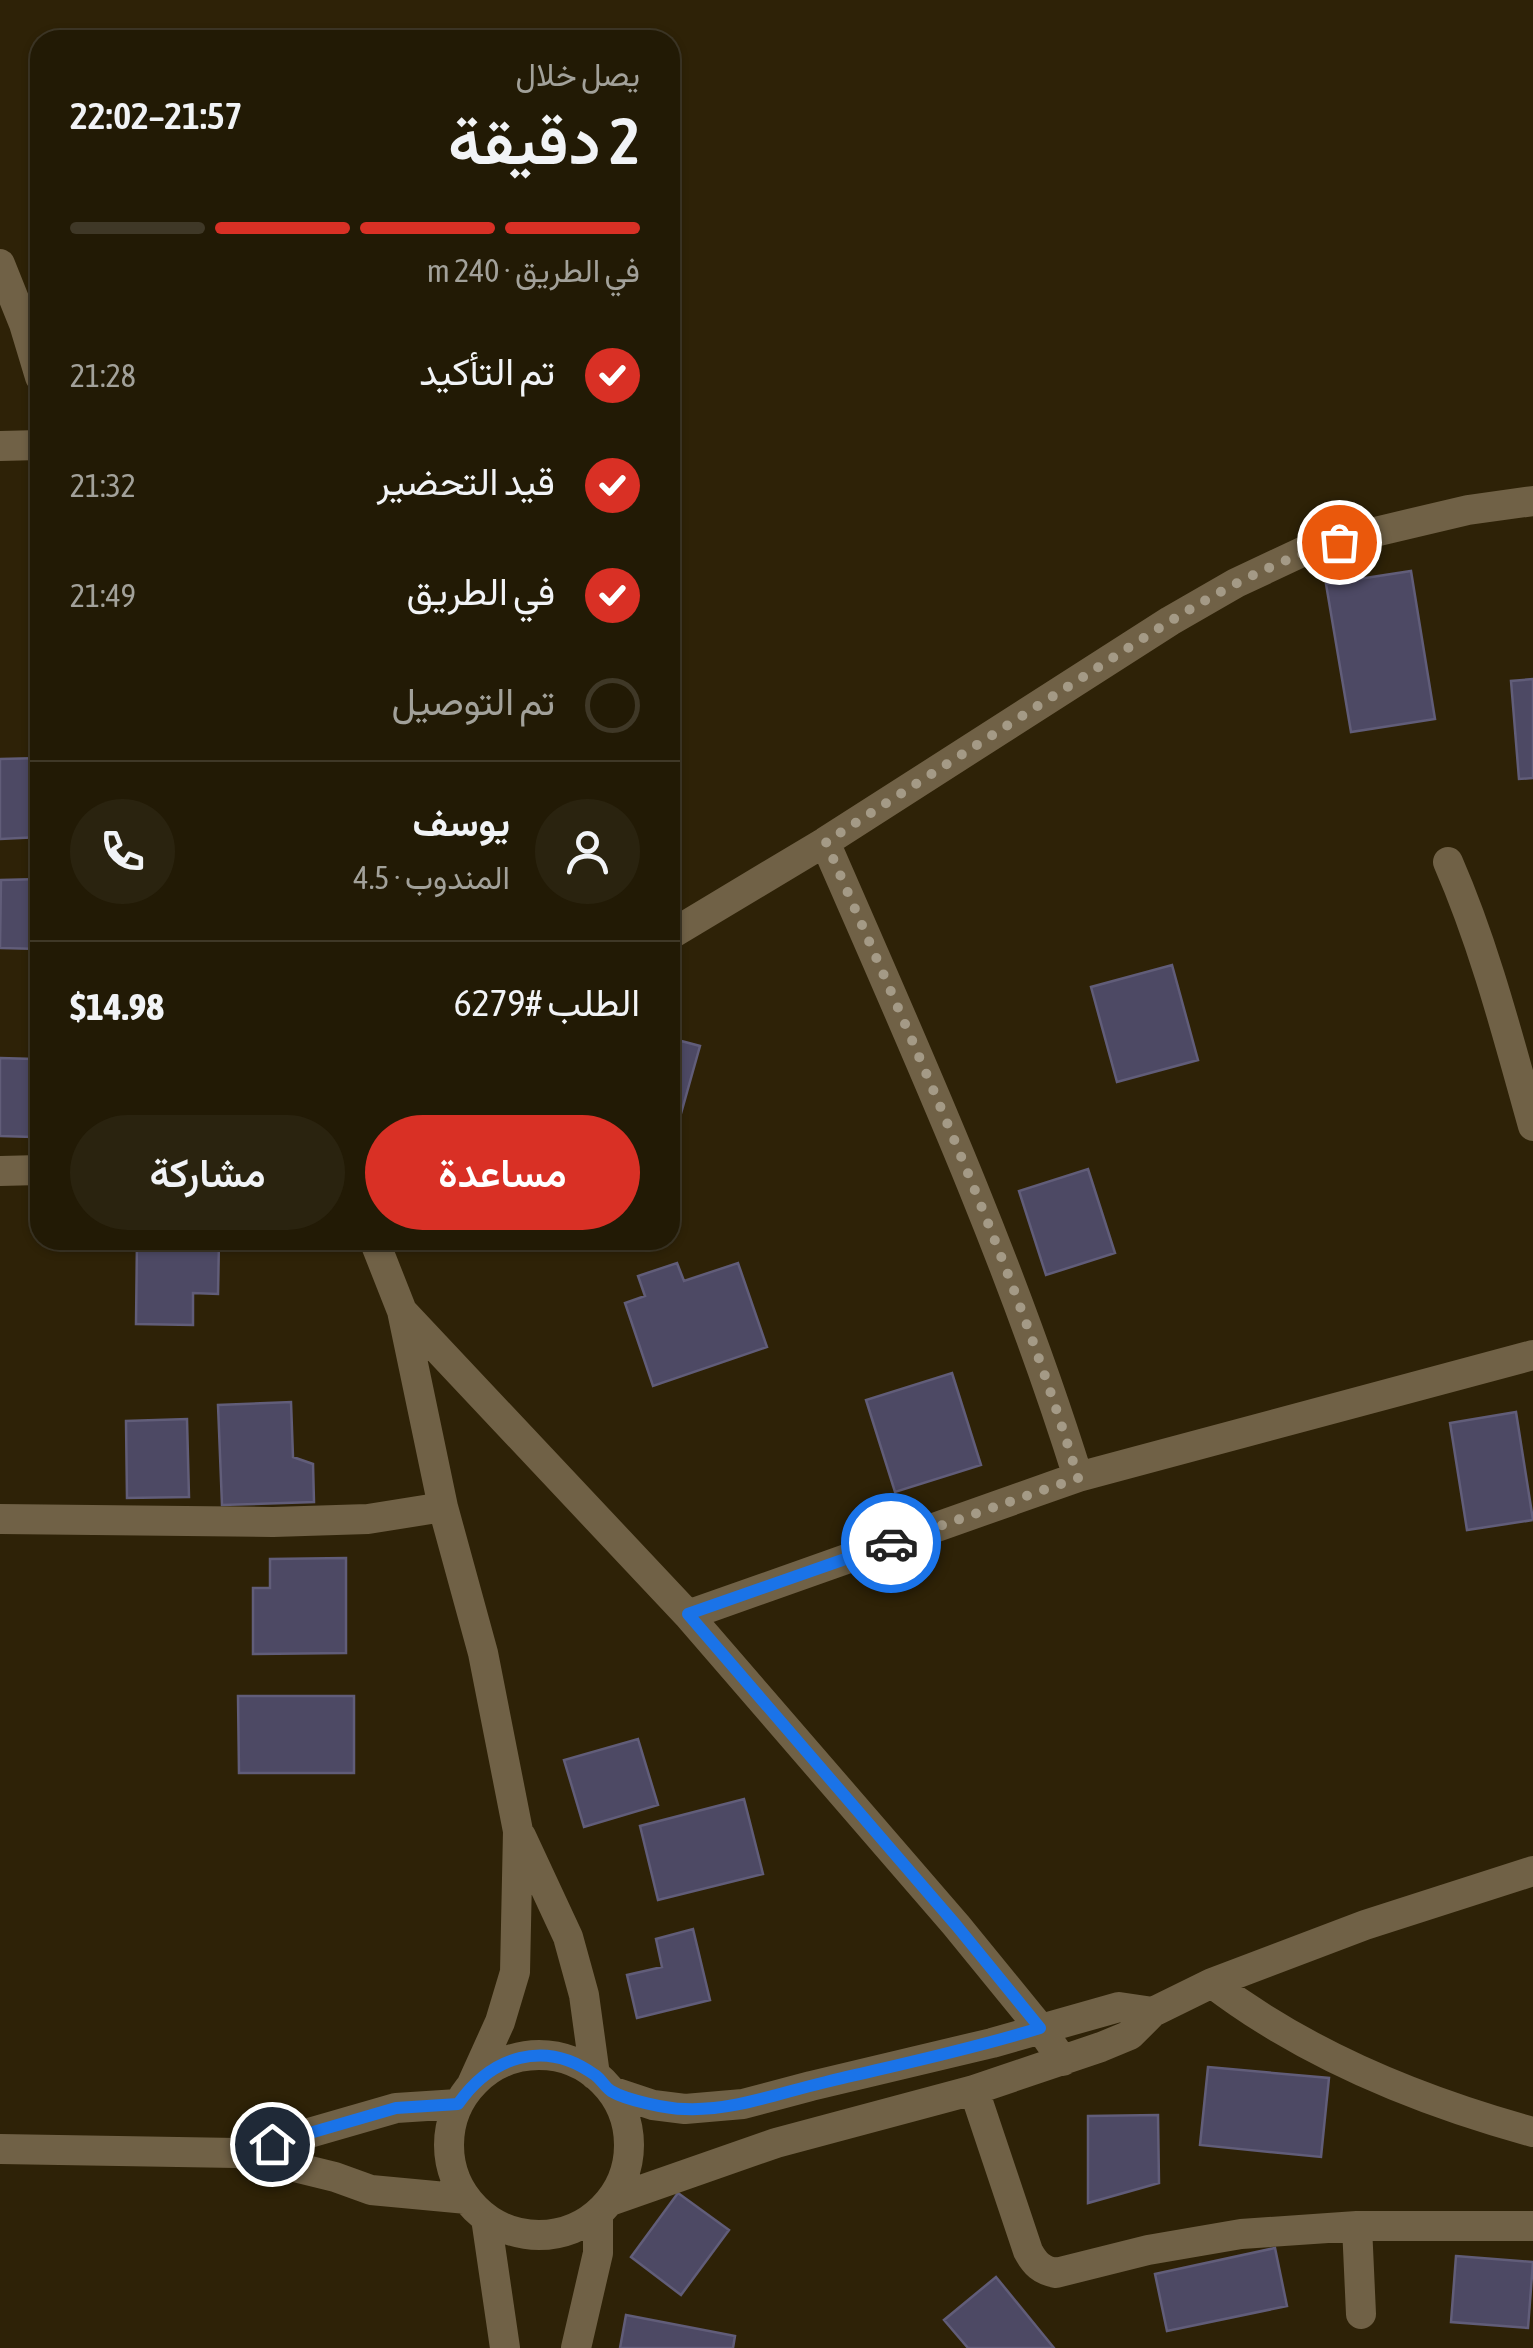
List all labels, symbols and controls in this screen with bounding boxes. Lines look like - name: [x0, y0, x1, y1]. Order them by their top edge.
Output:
- text: يصل خلال: [516, 56, 640, 93]
- text: 21:57–22:02: [70, 94, 242, 137]
- text: 2 دقيقة: [448, 103, 640, 178]
- text: في الطريق · 240 m: [427, 252, 640, 289]
- icon: check: [585, 348, 640, 403]
- text: تم التأكيد: [419, 350, 555, 393]
- text: 21:28: [70, 357, 136, 394]
- icon: check: [585, 458, 640, 513]
- text: قيد التحضير: [377, 460, 555, 503]
- text: 21:32: [70, 467, 136, 504]
- pin: [1297, 500, 1382, 585]
- icon: bag: [1312, 515, 1367, 570]
- icon: check: [585, 568, 640, 623]
- text: في الطريق: [407, 570, 555, 613]
- text: 21:49: [70, 577, 136, 614]
- text: تم التوصيل: [391, 680, 555, 723]
- button: phone: [70, 799, 175, 904]
- button: person: [535, 799, 640, 904]
- text: يوسف: [413, 801, 510, 844]
- text: المندوب · 4.5: [354, 859, 510, 896]
- text: الطلب #6279: [454, 981, 640, 1024]
- text: $14.98: [70, 985, 164, 1028]
- button: مشاركة: [70, 1115, 345, 1230]
- button: مساعدة: [365, 1115, 640, 1230]
- courier: [841, 1493, 941, 1593]
- icon: car: [864, 1516, 919, 1571]
- pin: [230, 2102, 315, 2187]
- icon: home: [245, 2117, 300, 2172]

